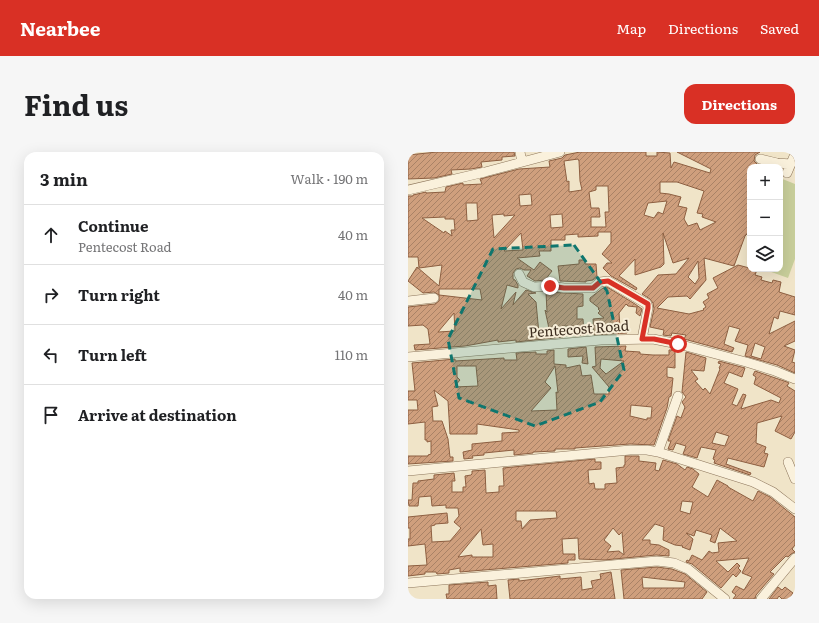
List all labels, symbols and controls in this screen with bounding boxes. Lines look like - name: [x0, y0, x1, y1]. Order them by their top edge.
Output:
- text: Nearbee: [20, 14, 101, 42]
- text: Map: [616, 18, 646, 38]
- text: Directions: [668, 18, 738, 38]
- text: Saved: [760, 18, 799, 38]
- text: Find us: [24, 83, 128, 125]
- button: Directions: [684, 84, 795, 124]
- map controls: [747, 164, 783, 272]
- button: +: [747, 164, 783, 200]
- text: 3 min: [40, 166, 88, 191]
- text: Walk · 190 m: [290, 169, 368, 188]
- button: −: [747, 200, 783, 236]
- text: Continue: [78, 214, 148, 237]
- icon: ahead: [40, 224, 62, 246]
- text: 40 m: [338, 225, 368, 244]
- button: layers: [747, 236, 783, 272]
- text: Pentecost Road: [78, 237, 172, 256]
- route end: [541, 277, 559, 295]
- text: Turn right: [78, 283, 160, 306]
- icon: right: [40, 284, 62, 306]
- text: 40 m: [338, 285, 368, 304]
- street label: Pentecost Road: [528, 314, 630, 341]
- route start: [669, 335, 687, 353]
- text: Turn left: [78, 343, 147, 366]
- icon: left: [40, 344, 62, 366]
- text: 110 m: [335, 345, 368, 364]
- text: Arrive at destination: [78, 403, 237, 426]
- icon: arrive: [40, 404, 62, 426]

